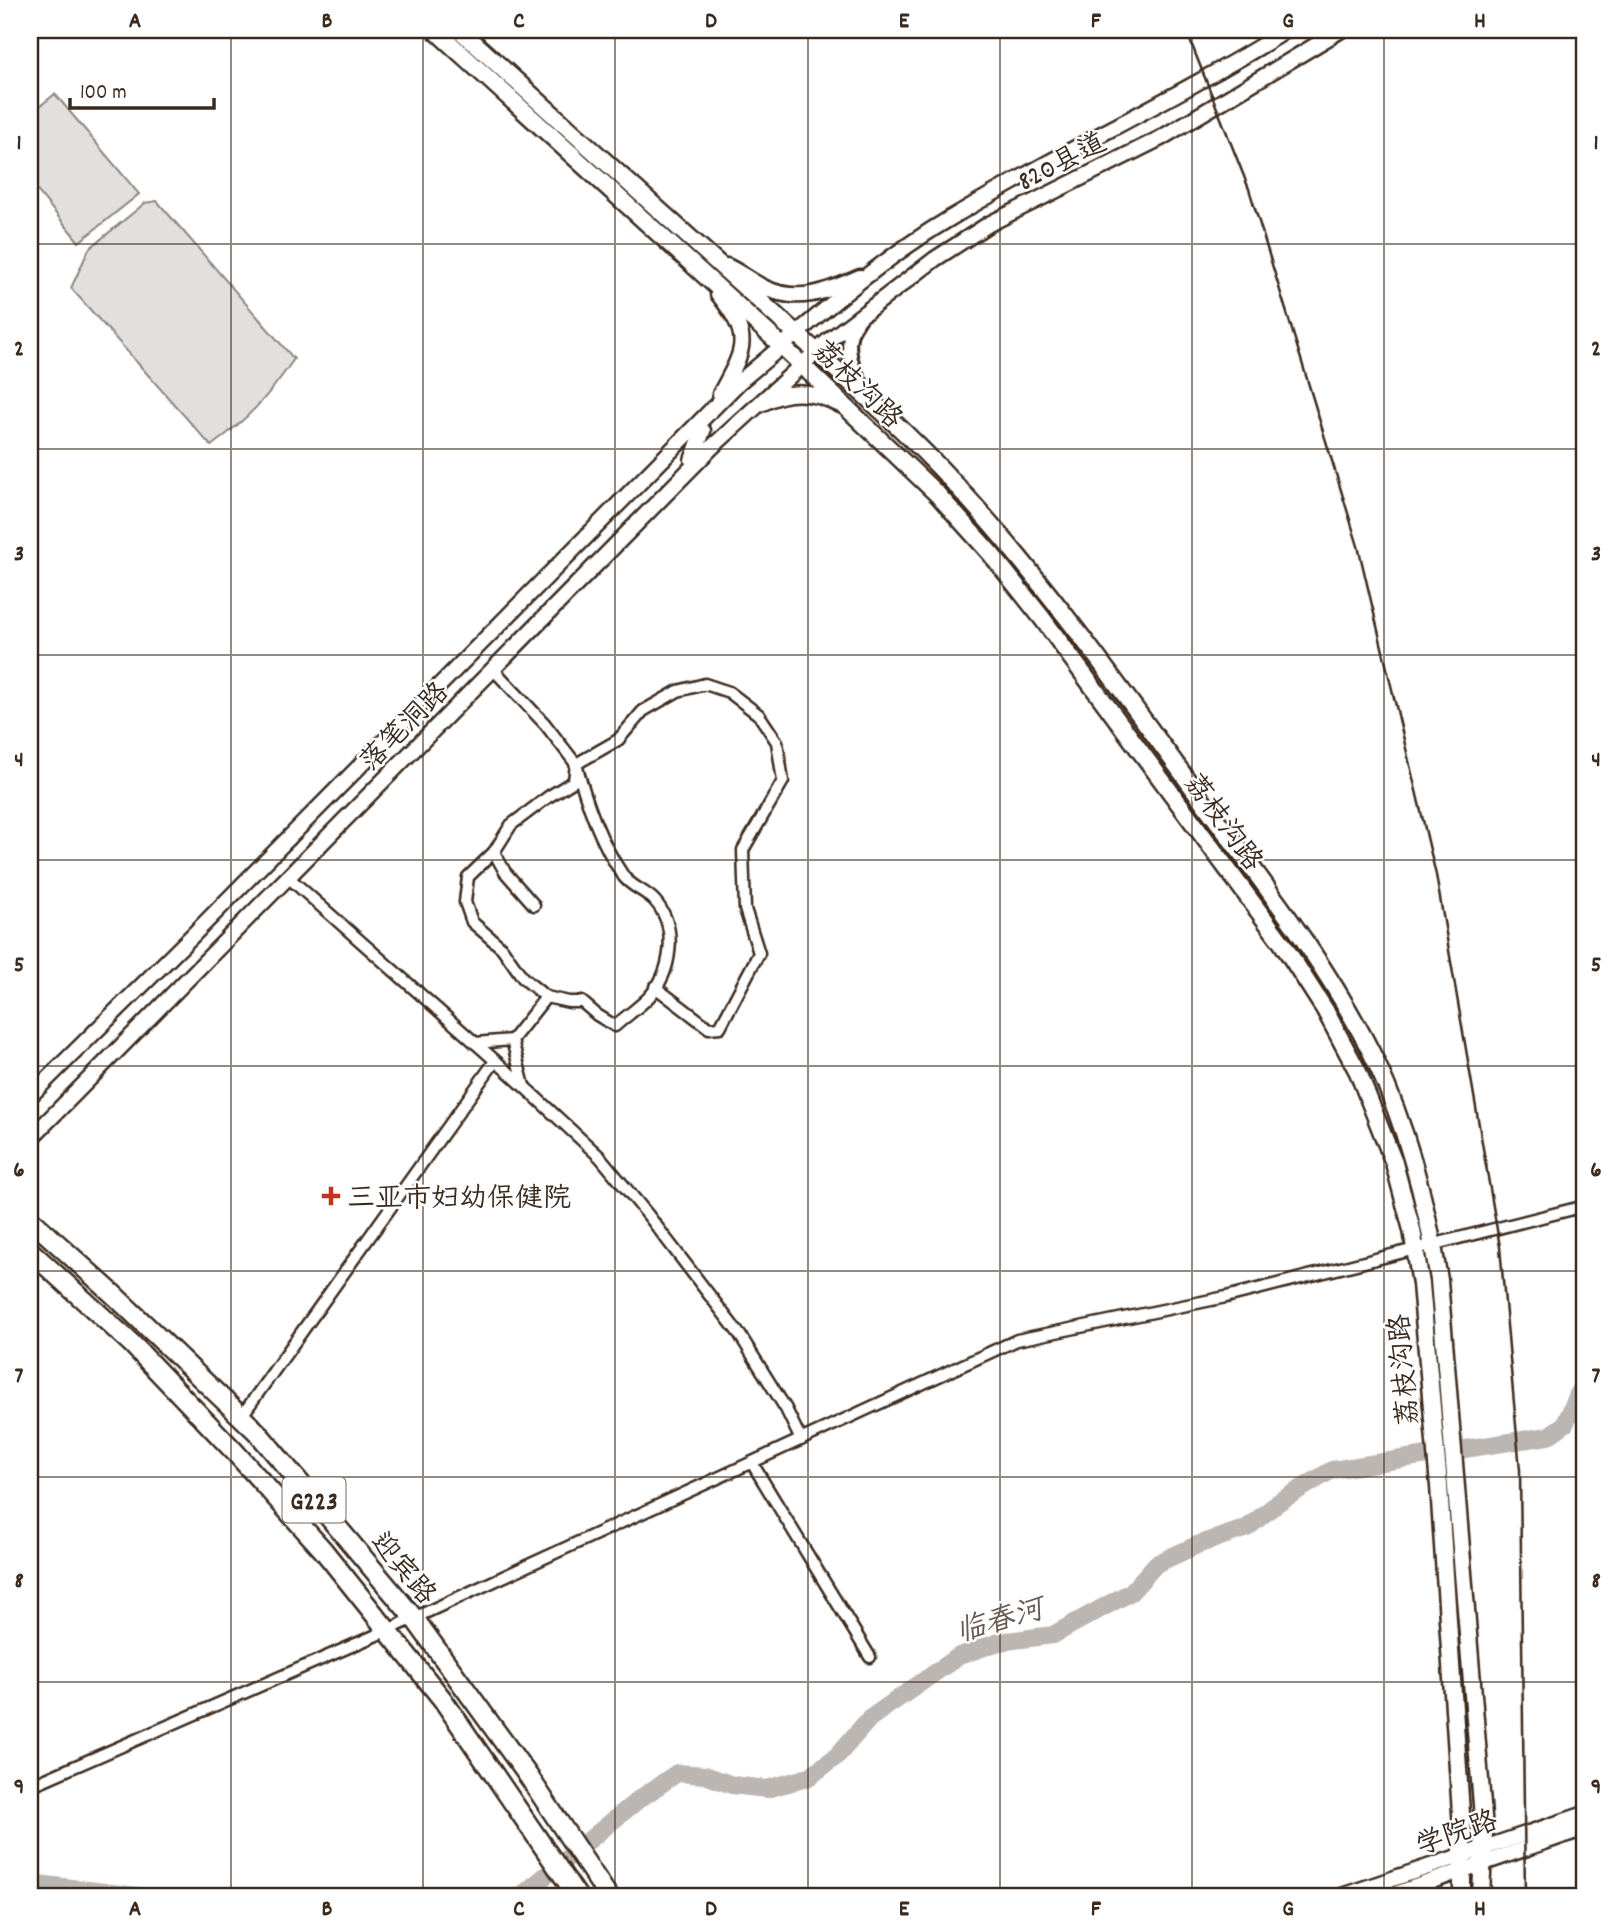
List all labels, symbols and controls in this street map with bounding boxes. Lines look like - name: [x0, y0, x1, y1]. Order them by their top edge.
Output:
- text: A: [129, 6, 141, 39]
- text: B: [322, 6, 333, 39]
- text: C: [513, 6, 525, 39]
- text: D: [705, 6, 717, 39]
- text: E: [899, 6, 910, 39]
- text: F: [1091, 6, 1102, 39]
- text: G: [1282, 6, 1294, 39]
- text: H: [1474, 6, 1486, 39]
- scale bar: [70, 66, 214, 110]
- text: 100 m: [80, 79, 127, 109]
- street label: 820县道: [1012, 125, 1115, 204]
- text: 1: [16, 128, 22, 161]
- text: 1: [1593, 128, 1599, 161]
- street label: 荔枝沟路: [801, 333, 910, 440]
- text: 2: [14, 334, 24, 367]
- text: 2: [1591, 334, 1601, 367]
- text: 3: [14, 539, 24, 572]
- text: 3: [1591, 539, 1601, 572]
- street label: 落笔洞路: [353, 675, 460, 782]
- text: 4: [14, 745, 24, 778]
- text: 4: [1591, 745, 1601, 778]
- street label: 荔枝沟路: [1172, 767, 1270, 881]
- text: 5: [14, 950, 24, 983]
- text: 5: [1591, 950, 1601, 983]
- text: 6: [13, 1155, 25, 1188]
- text: 6: [1590, 1155, 1602, 1188]
- place label: 三亚市妇幼保健院: [347, 1181, 571, 1221]
- marker: 三亚市妇幼保健院: [321, 1186, 341, 1206]
- street label: 荔枝沟路: [1382, 1312, 1432, 1427]
- text: 7: [15, 1361, 24, 1394]
- text: 7: [1592, 1361, 1601, 1394]
- road number: G223: [282, 1478, 346, 1522]
- street label: 迎宾路: [359, 1525, 443, 1615]
- text: 8: [14, 1566, 24, 1599]
- text: 8: [1591, 1566, 1601, 1599]
- water label: 临春河: [951, 1589, 1054, 1656]
- text: 9: [14, 1772, 24, 1805]
- text: 9: [1591, 1772, 1601, 1805]
- street label: 学院路: [1411, 1803, 1504, 1868]
- text: A: [129, 1894, 141, 1926]
- text: B: [322, 1894, 333, 1926]
- text: C: [513, 1894, 525, 1926]
- text: D: [705, 1894, 717, 1926]
- text: E: [899, 1894, 910, 1926]
- text: F: [1091, 1894, 1102, 1926]
- text: G: [1282, 1894, 1294, 1926]
- text: H: [1474, 1894, 1486, 1926]

